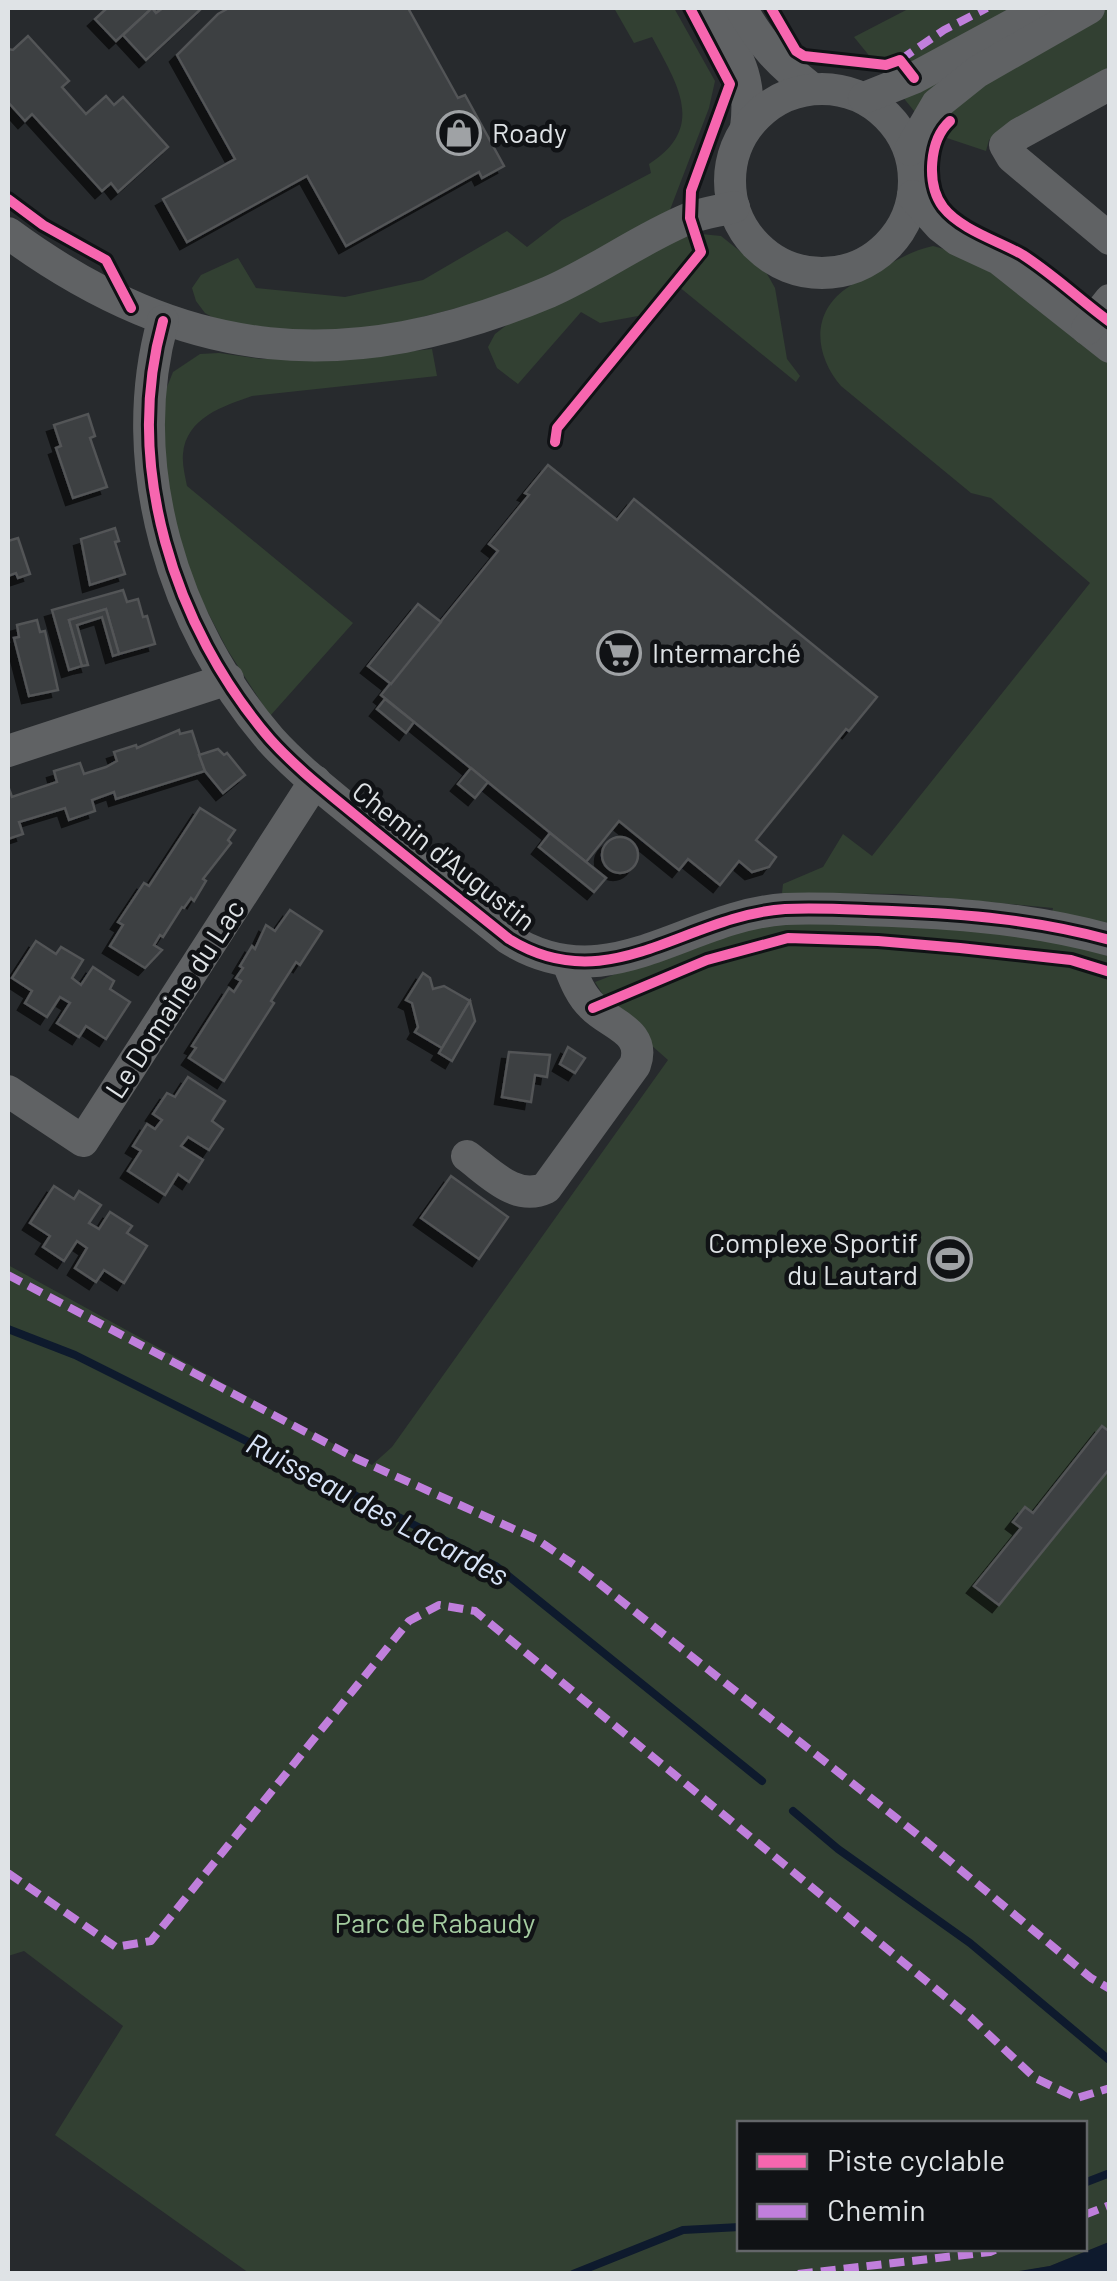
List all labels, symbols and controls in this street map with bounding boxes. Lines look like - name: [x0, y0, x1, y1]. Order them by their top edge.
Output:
- shop icon: Roady: [436, 110, 482, 156]
- place label: Roady: [492, 115, 567, 149]
- supermarket icon: Intermarché: [596, 630, 642, 676]
- place label: Intermarché: [652, 635, 801, 669]
- street label: Chemin d'Augustin: [346, 773, 543, 937]
- street label: Le Domaine du Lac: [97, 893, 251, 1104]
- place label: Complexe Sportif du Lautard: [708, 1225, 918, 1291]
- sports icon: Complexe Sportif du Lautard: [927, 1236, 973, 1282]
- water label: Ruisseau des Lacardes: [241, 1424, 515, 1592]
- park label: Parc de Rabaudy: [334, 1905, 536, 1939]
- legend: [737, 2121, 1087, 2251]
- text: Piste cyclable: [827, 2141, 1005, 2177]
- text: Chemin: [827, 2191, 926, 2227]

